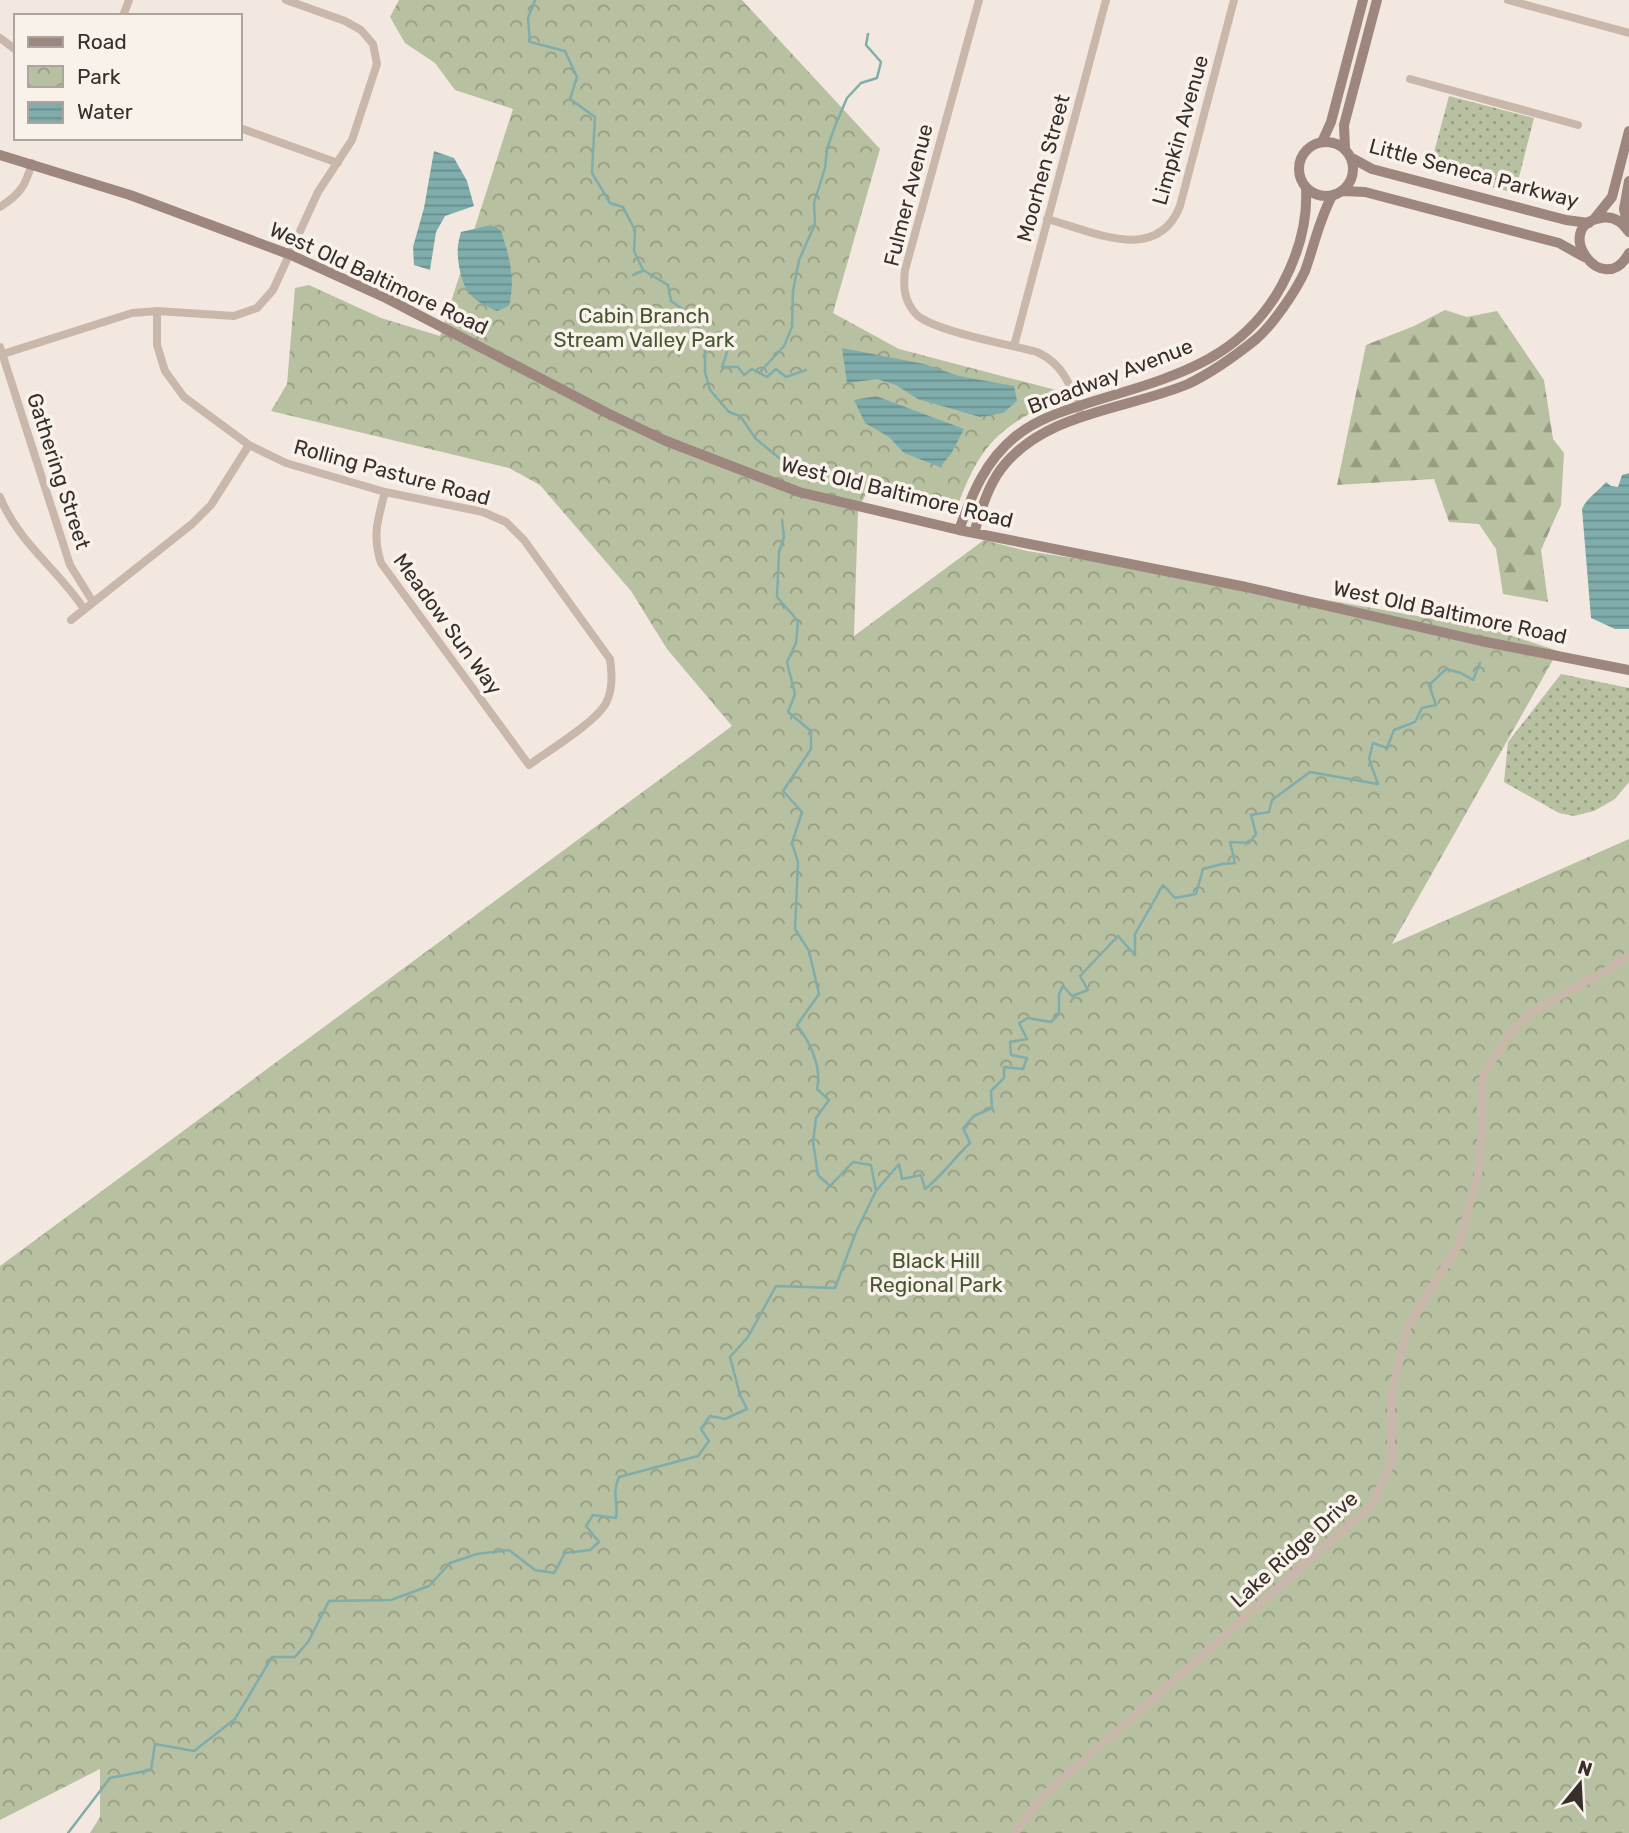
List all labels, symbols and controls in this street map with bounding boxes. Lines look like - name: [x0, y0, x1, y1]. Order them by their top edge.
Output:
- legend: [14, 14, 242, 140]
- text: Road: [77, 29, 127, 54]
- street label: Limpkin Avenue: [1147, 52, 1213, 208]
- text: Park: [77, 64, 121, 89]
- street label: Moorhen Street: [1011, 91, 1075, 245]
- text: Water: [77, 99, 133, 124]
- street label: Fulmer Avenue: [878, 121, 938, 269]
- street label: Little Seneca Parkway: [1366, 133, 1582, 213]
- street label: West Old Baltimore Road: [266, 216, 492, 340]
- park label: Cabin Branch Stream Valley Park: [553, 303, 735, 352]
- street label: Broadway Avenue: [1024, 333, 1196, 419]
- street label: Gathering Street: [22, 390, 96, 552]
- street label: Rolling Pasture Road: [291, 434, 493, 510]
- street label: West Old Baltimore Road: [778, 451, 1016, 533]
- street label: Meadow Sun Way: [388, 549, 508, 700]
- street label: West Old Baltimore Road: [1331, 575, 1569, 649]
- park label: Black Hill Regional Park: [869, 1248, 1003, 1297]
- street label: Lake Ridge Drive: [1225, 1486, 1363, 1612]
- north arrow: [1545, 1749, 1615, 1819]
- text: N: [1575, 1755, 1595, 1781]

